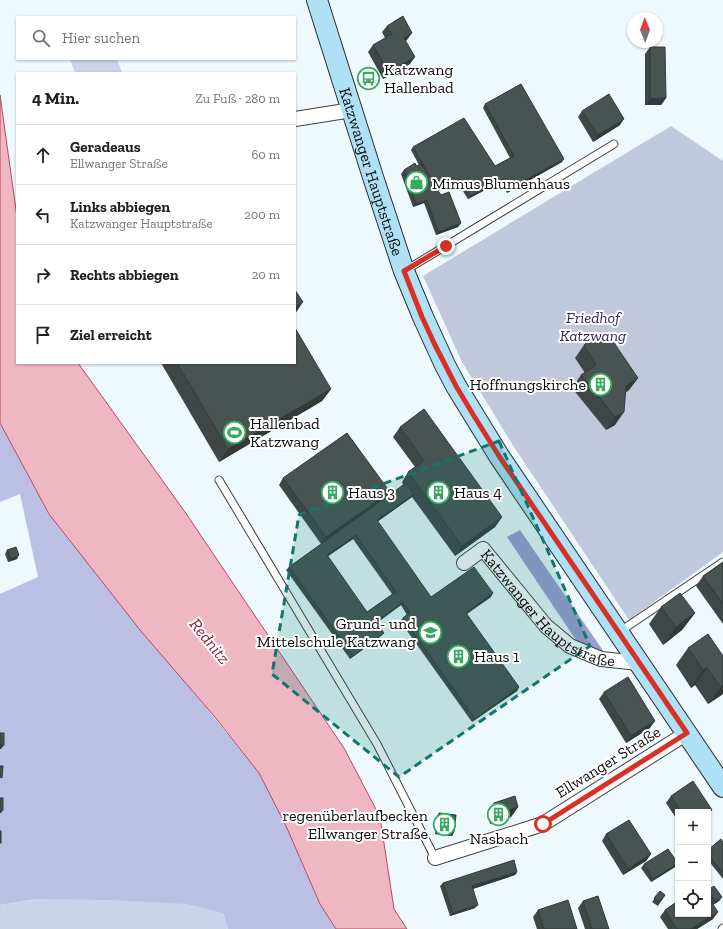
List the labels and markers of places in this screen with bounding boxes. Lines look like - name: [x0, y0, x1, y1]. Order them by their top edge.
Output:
- place label: Katzwang Hallenbad: [384, 60, 454, 97]
- bus stop icon: Katzwang Hallenbad: [355, 65, 381, 91]
- shop icon: Mimus Blumenhaus: [404, 170, 430, 196]
- place label: Mimus Blumenhaus: [432, 174, 570, 193]
- building icon: Hoffnungskirche: [588, 371, 614, 397]
- place label: Hoffnungskirche: [469, 375, 586, 394]
- place label: Hallenbad Katzwang: [250, 414, 320, 451]
- sports icon: Hallenbad Katzwang: [222, 419, 248, 445]
- building icon: Haus 3: [319, 479, 345, 505]
- building icon: Haus 4: [426, 479, 452, 505]
- place label: Haus 3: [348, 483, 395, 502]
- place label: Haus 4: [454, 483, 502, 502]
- place label: Grund- und Mittelschule Katzwang: [257, 614, 416, 651]
- school or university icon: Grund- und Mittelschule Katzwang: [418, 619, 444, 645]
- building icon: Haus 1: [445, 643, 471, 669]
- place label: Haus 1: [474, 647, 519, 666]
- building icon: Nasbach: [486, 802, 512, 828]
- place label: regenüberlaufbecken Ellwanger Straße: [282, 806, 429, 843]
- building icon: regenüberlaufbecken Ellwanger Straße: [431, 811, 457, 837]
- place label: Nasbach: [470, 829, 528, 848]

